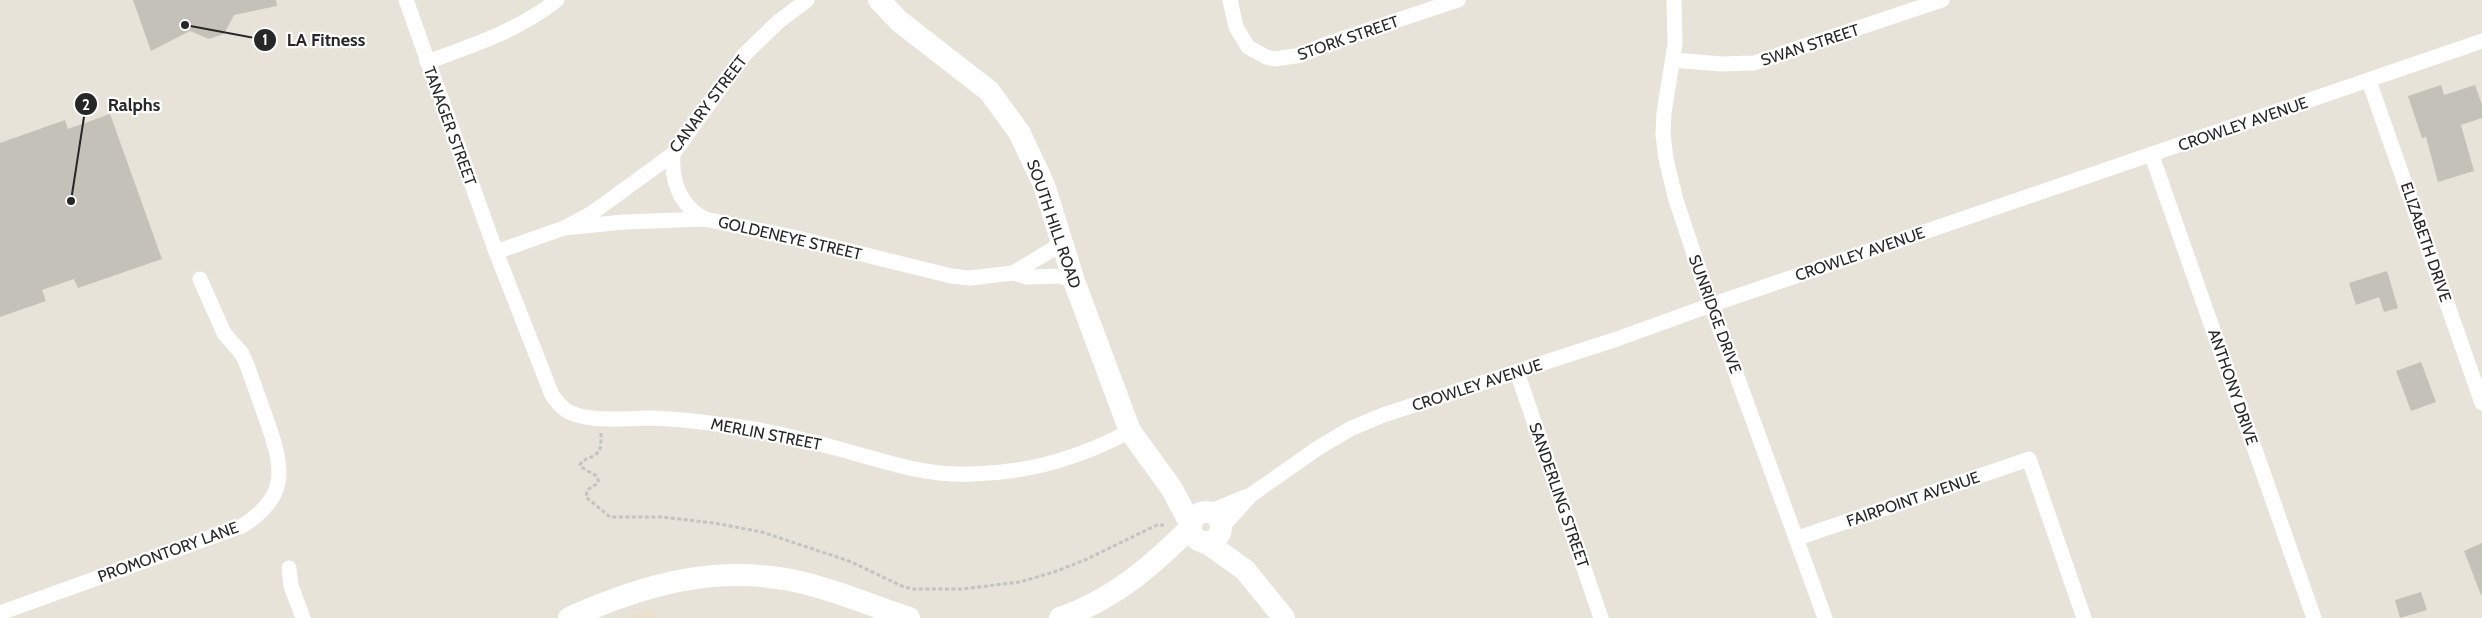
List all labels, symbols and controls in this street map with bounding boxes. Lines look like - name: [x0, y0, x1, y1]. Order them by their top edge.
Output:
- street label: STORK STREET: [1295, 12, 1402, 64]
- street label: SWAN STREET: [1758, 20, 1862, 70]
- callout: LA Fitness: [252, 24, 376, 57]
- text: LA Fitness: [287, 29, 366, 51]
- text: 1: [262, 31, 268, 49]
- street label: CANARY STREET: [665, 51, 751, 156]
- street label: TANAGER STREET: [420, 64, 480, 188]
- callout: Ralphs: [73, 88, 171, 121]
- street label: CROWLEY AVENUE: [2176, 93, 2310, 155]
- text: Ralphs: [108, 94, 161, 116]
- text: 2: [82, 96, 90, 114]
- street label: SOUTH HILL ROAD: [1023, 157, 1085, 291]
- street label: ELIZABETH DRIVE: [2397, 180, 2455, 305]
- street label: GOLDENEYE STREET: [716, 212, 864, 264]
- street label: CROWLEY AVENUE: [1793, 223, 1927, 285]
- street label: SUNRIDGE DRIVE: [1685, 252, 1745, 376]
- street label: ANTHONY DRIVE: [2204, 327, 2262, 448]
- street label: CROWLEY AVENUE: [1409, 355, 1545, 415]
- street label: MERLIN STREET: [709, 414, 823, 454]
- street label: SANDERLING STREET: [1525, 420, 1593, 570]
- street label: FAIRPOINT AVENUE: [1844, 467, 1982, 531]
- street label: PROMONTORY LANE: [95, 518, 241, 586]

